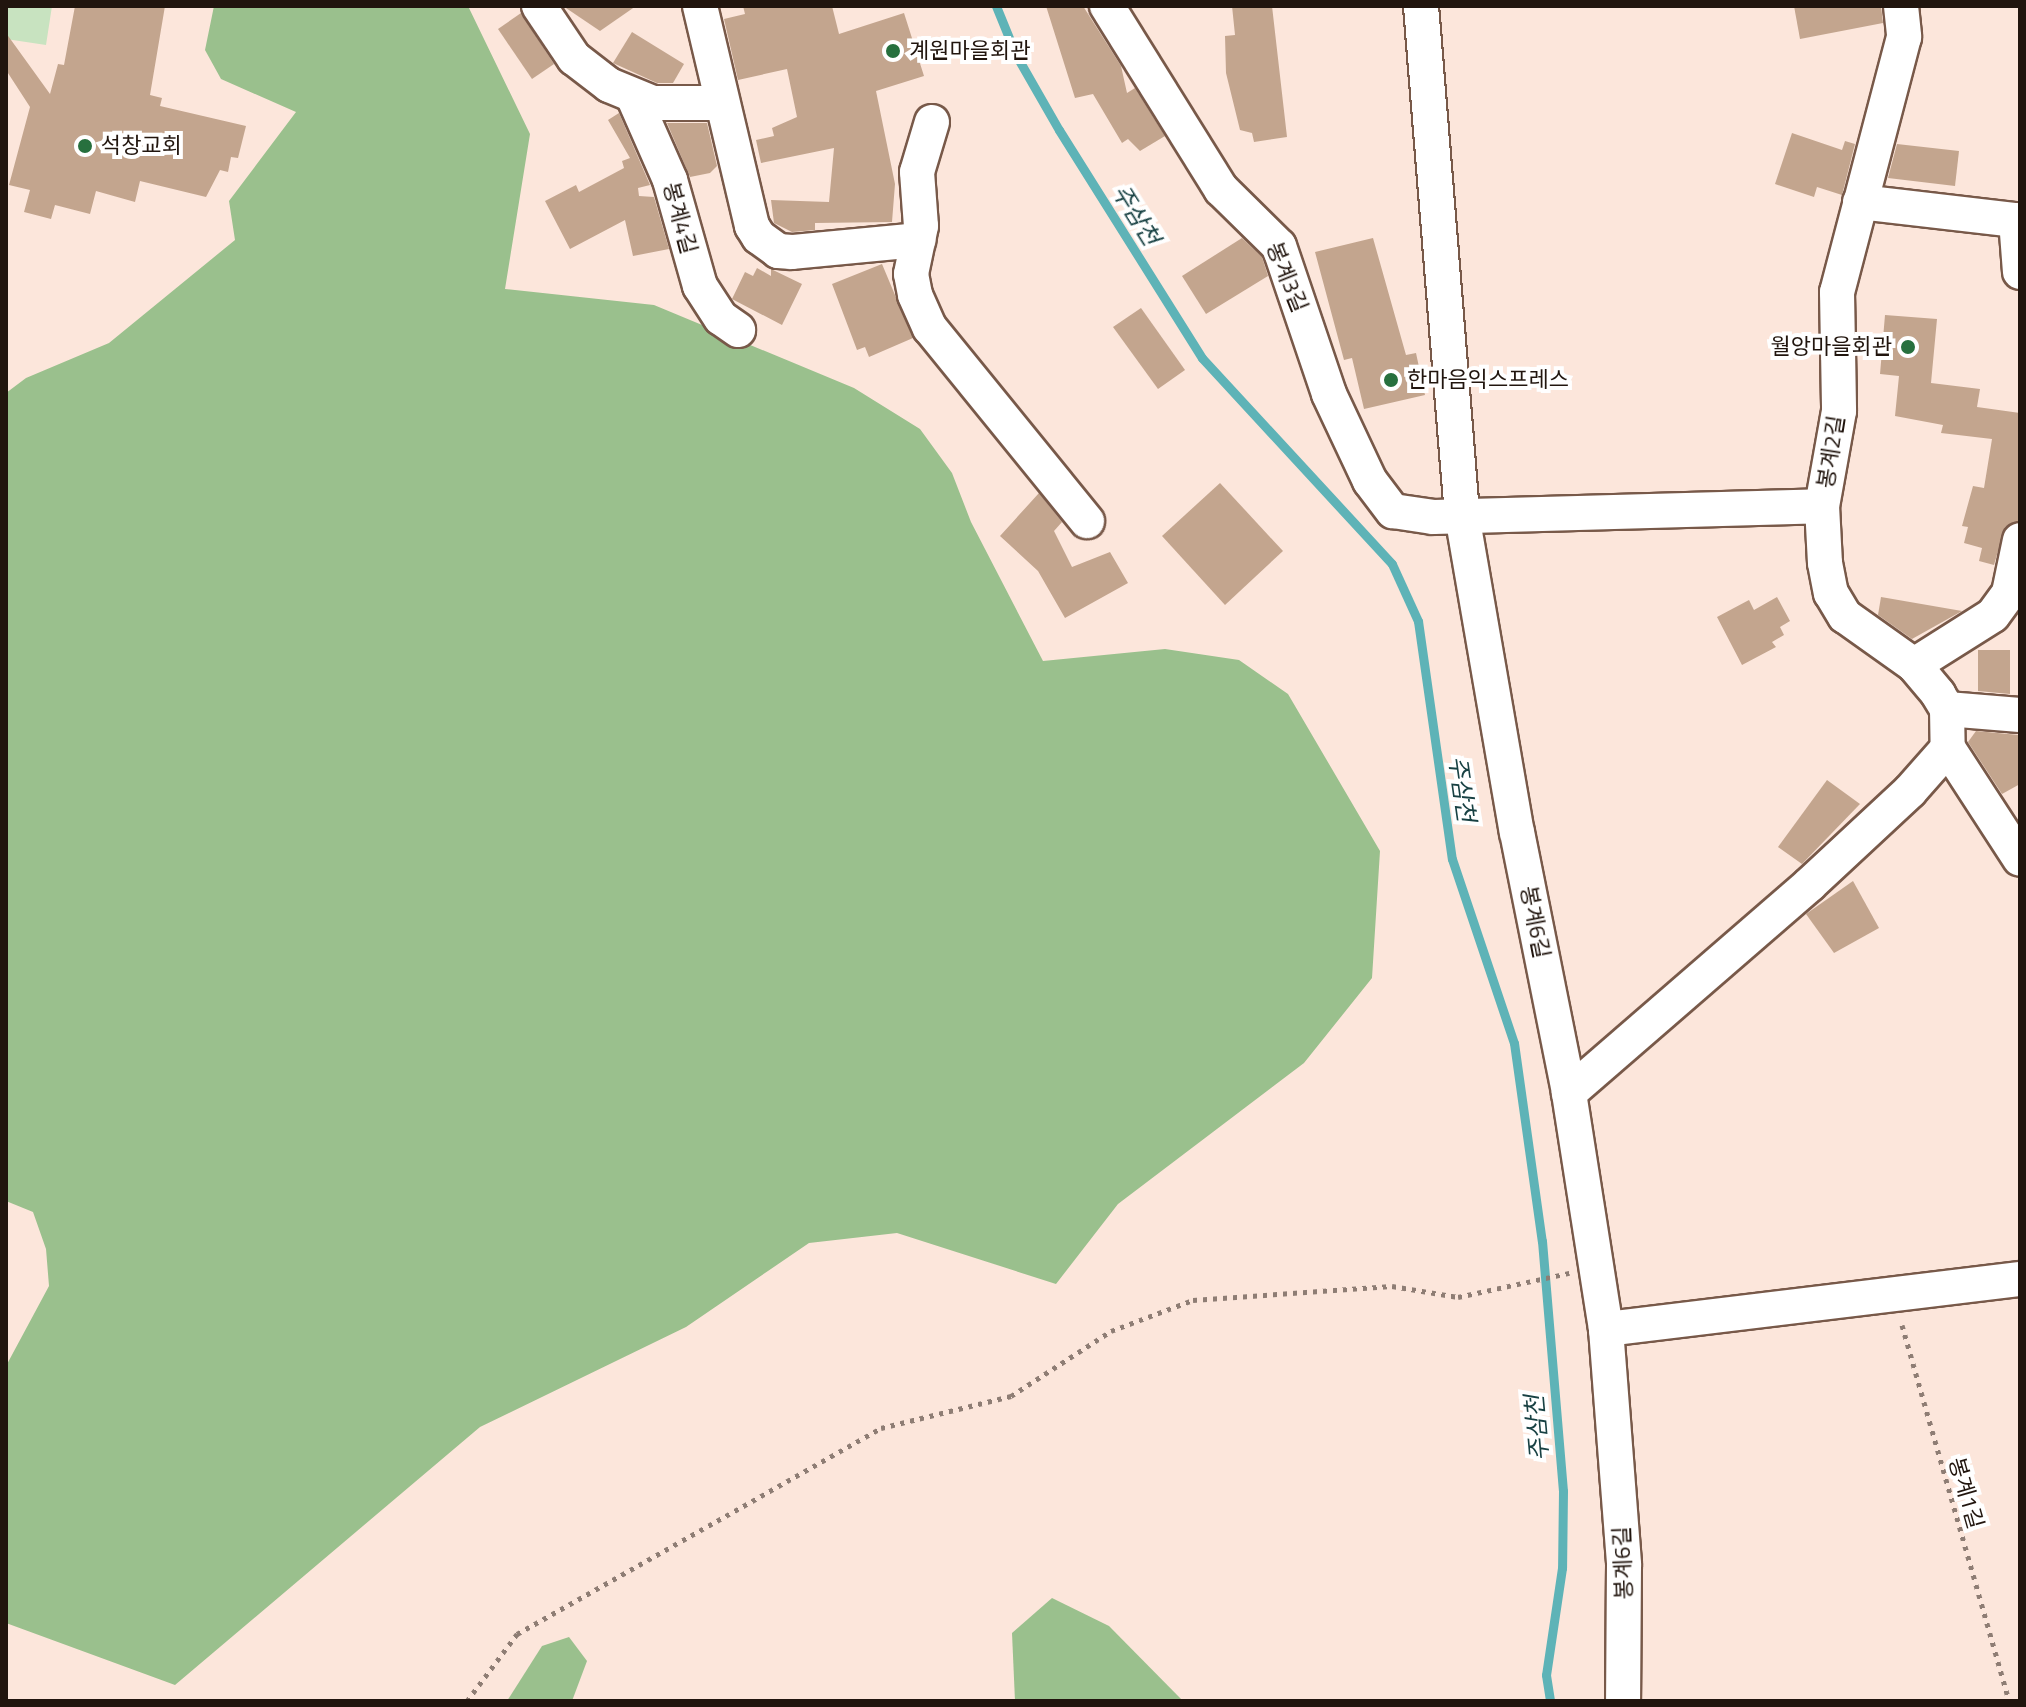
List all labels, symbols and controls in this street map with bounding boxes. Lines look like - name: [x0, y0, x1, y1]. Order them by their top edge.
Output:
- place label: 계원마을회관: [909, 38, 1030, 64]
- marker: 계원마을회관: [884, 42, 902, 60]
- place label: 석창교회: [101, 133, 182, 159]
- marker: 석창교회: [76, 137, 94, 155]
- street label: 봉계4길: [658, 179, 702, 257]
- water label: 주삼천: [1106, 179, 1166, 251]
- street label: 봉계3길: [1261, 238, 1313, 316]
- place label: 월앙마을회관: [1771, 334, 1892, 360]
- marker: 월앙마을회관: [1899, 338, 1917, 356]
- place label: 한마음익스프레스: [1407, 367, 1569, 393]
- marker: 한마음익스프레스: [1382, 371, 1400, 389]
- street label: 봉계2길: [1812, 414, 1850, 490]
- water label: 주삼천: [1443, 754, 1481, 824]
- street label: 봉계6길: [1515, 884, 1555, 960]
- water label: 주삼천: [1520, 1394, 1554, 1462]
- street label: 봉계1길: [1943, 1454, 1989, 1532]
- street label: 봉계6길: [1609, 1526, 1637, 1600]

